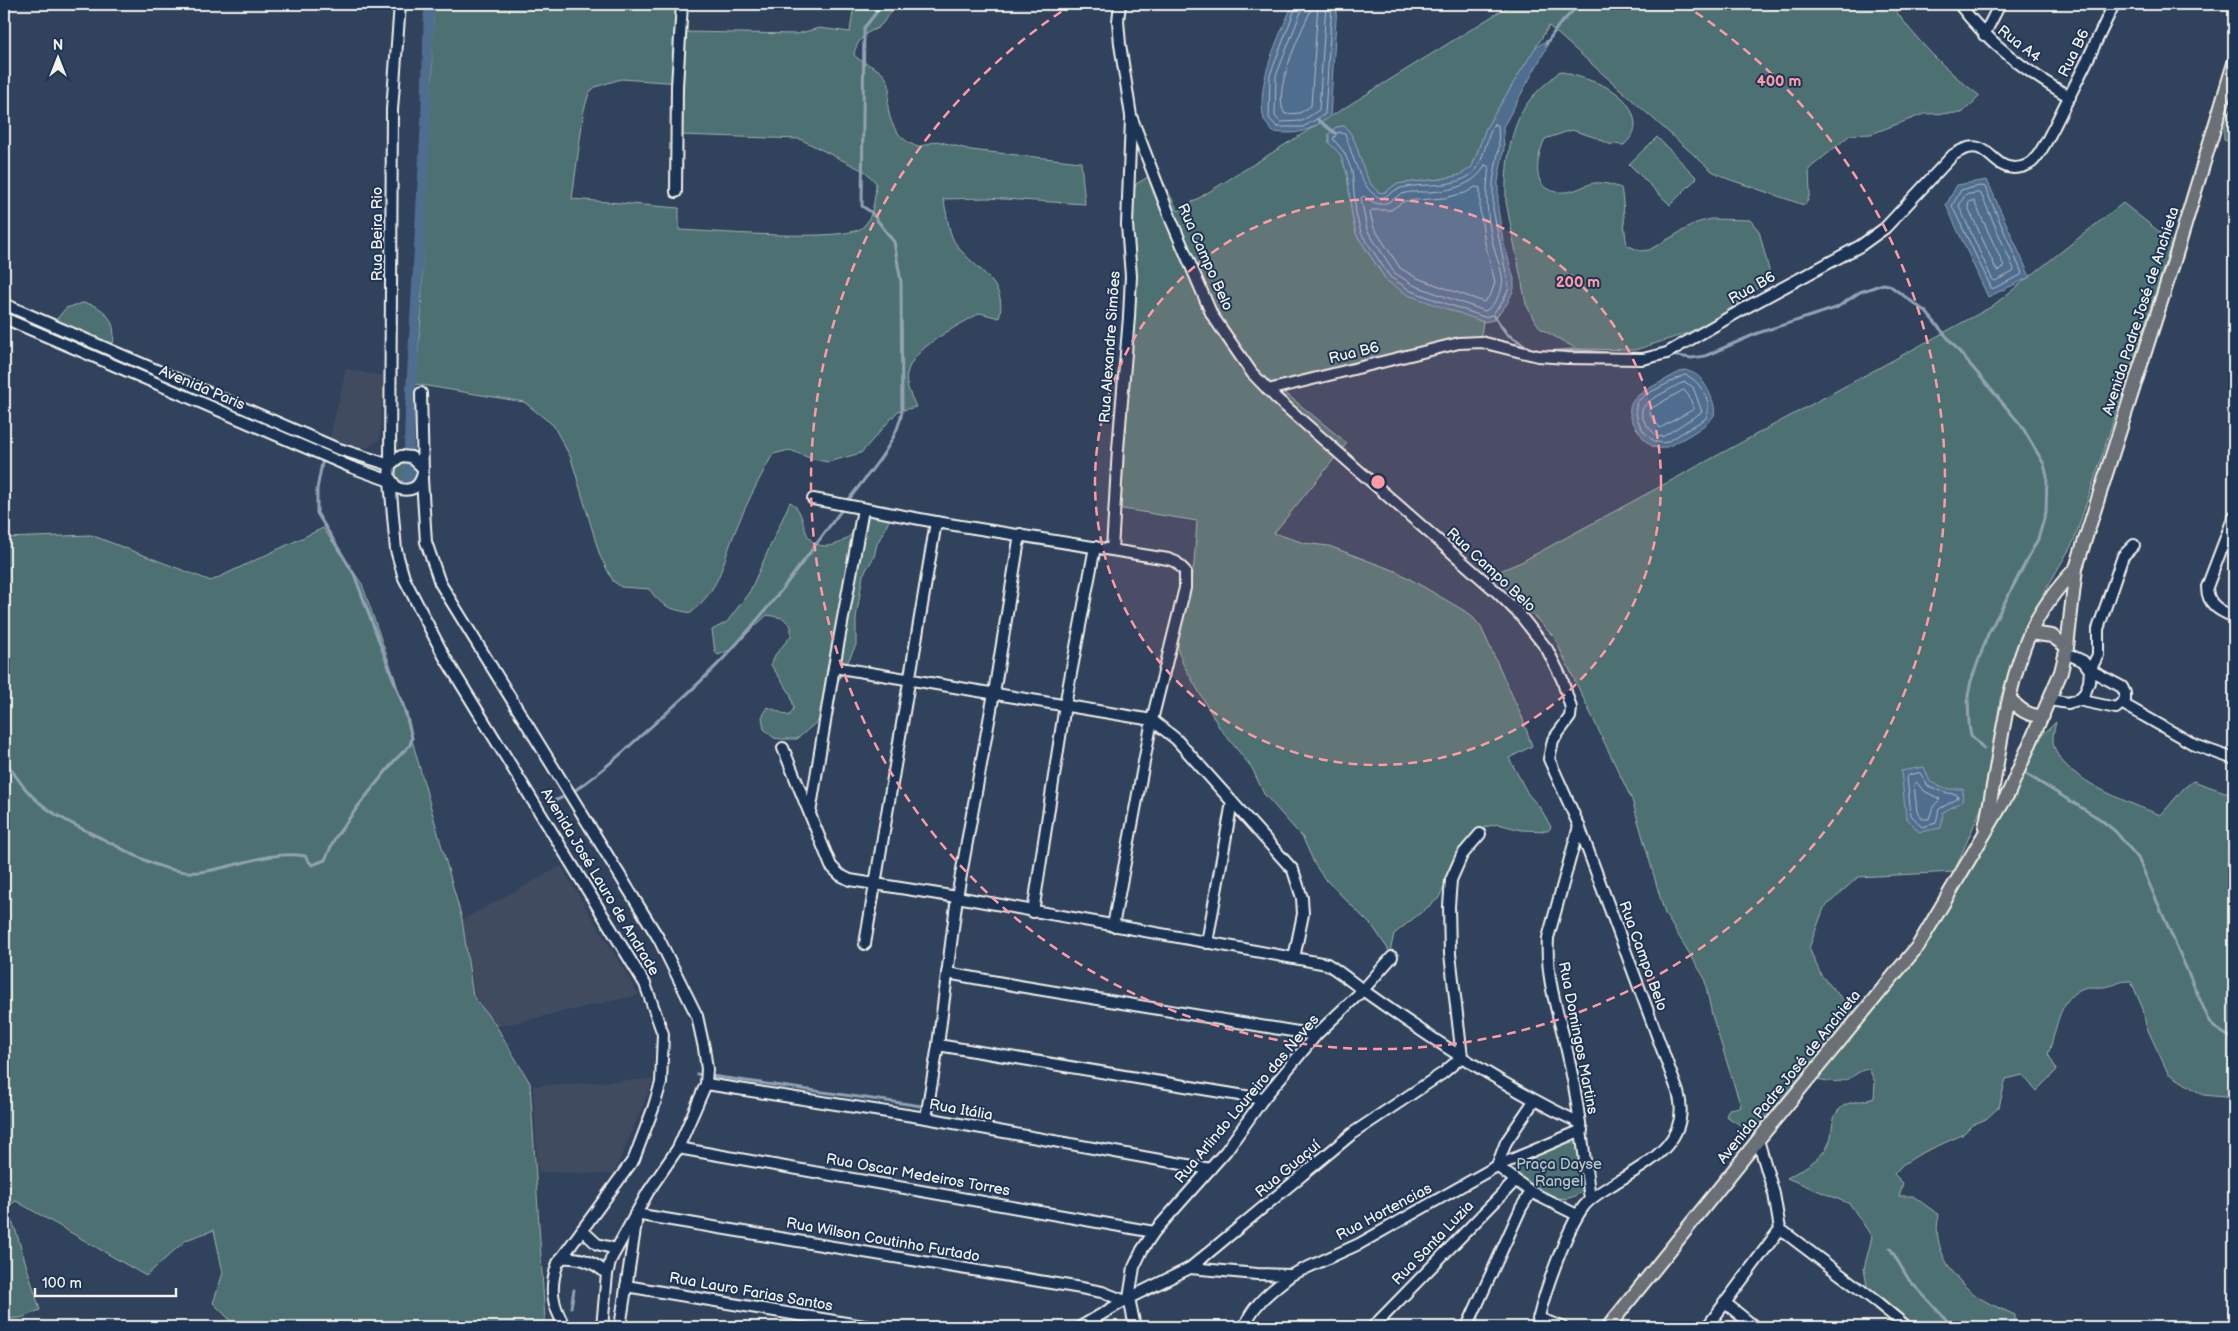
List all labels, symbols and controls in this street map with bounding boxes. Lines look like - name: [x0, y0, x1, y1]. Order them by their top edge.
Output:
- street label: Rua A4: [1993, 21, 2045, 67]
- street label: Rua B6: [2054, 26, 2094, 80]
- north arrow: [32, 32, 82, 82]
- text: N: [53, 37, 63, 54]
- text: 400 m: [1757, 72, 1801, 91]
- street label: Rua Beira Rio: [368, 187, 387, 281]
- street label: Rua Campo Belo: [1173, 200, 1237, 314]
- street label: Avenida Padre José de Anchieta: [2098, 204, 2184, 418]
- street label: Rua B6: [1725, 267, 1779, 309]
- street label: Rua Alexandre Simões: [1095, 270, 1125, 424]
- text: 200 m: [1556, 273, 1600, 292]
- street label: Rua B6: [1327, 338, 1381, 368]
- street label: Avenida Paris: [156, 361, 248, 415]
- centre of rings: [1369, 473, 1387, 491]
- street label: Rua Campo Belo: [1442, 524, 1540, 616]
- street label: Avenida José Lauro de Andrade: [536, 785, 664, 979]
- street label: Rua Campo Belo: [1614, 899, 1672, 1013]
- street label: Rua Domingos Martins: [1554, 960, 1602, 1116]
- street label: Avenida Padre José de Anchieta: [1713, 986, 1865, 1168]
- street label: Rua Arlindo Loureiro das Neves: [1171, 1010, 1324, 1187]
- street label: Rua Itália: [928, 1095, 994, 1125]
- street label: Rua Guaçuí: [1251, 1136, 1325, 1202]
- street label: Rua Oscar Medeiros Torres: [824, 1149, 1012, 1201]
- park label: Praça Dayse Rangel: [1516, 1155, 1602, 1191]
- street label: Rua Hortencias: [1333, 1179, 1436, 1245]
- street label: Rua Santa Luzia: [1388, 1197, 1478, 1289]
- street label: Rua Wilson Coutinho Furtado: [785, 1214, 981, 1266]
- scale bar: [35, 1266, 176, 1298]
- street label: Rua Lauro Farias Santos: [668, 1268, 835, 1316]
- text: 100 m: [42, 1274, 82, 1293]

